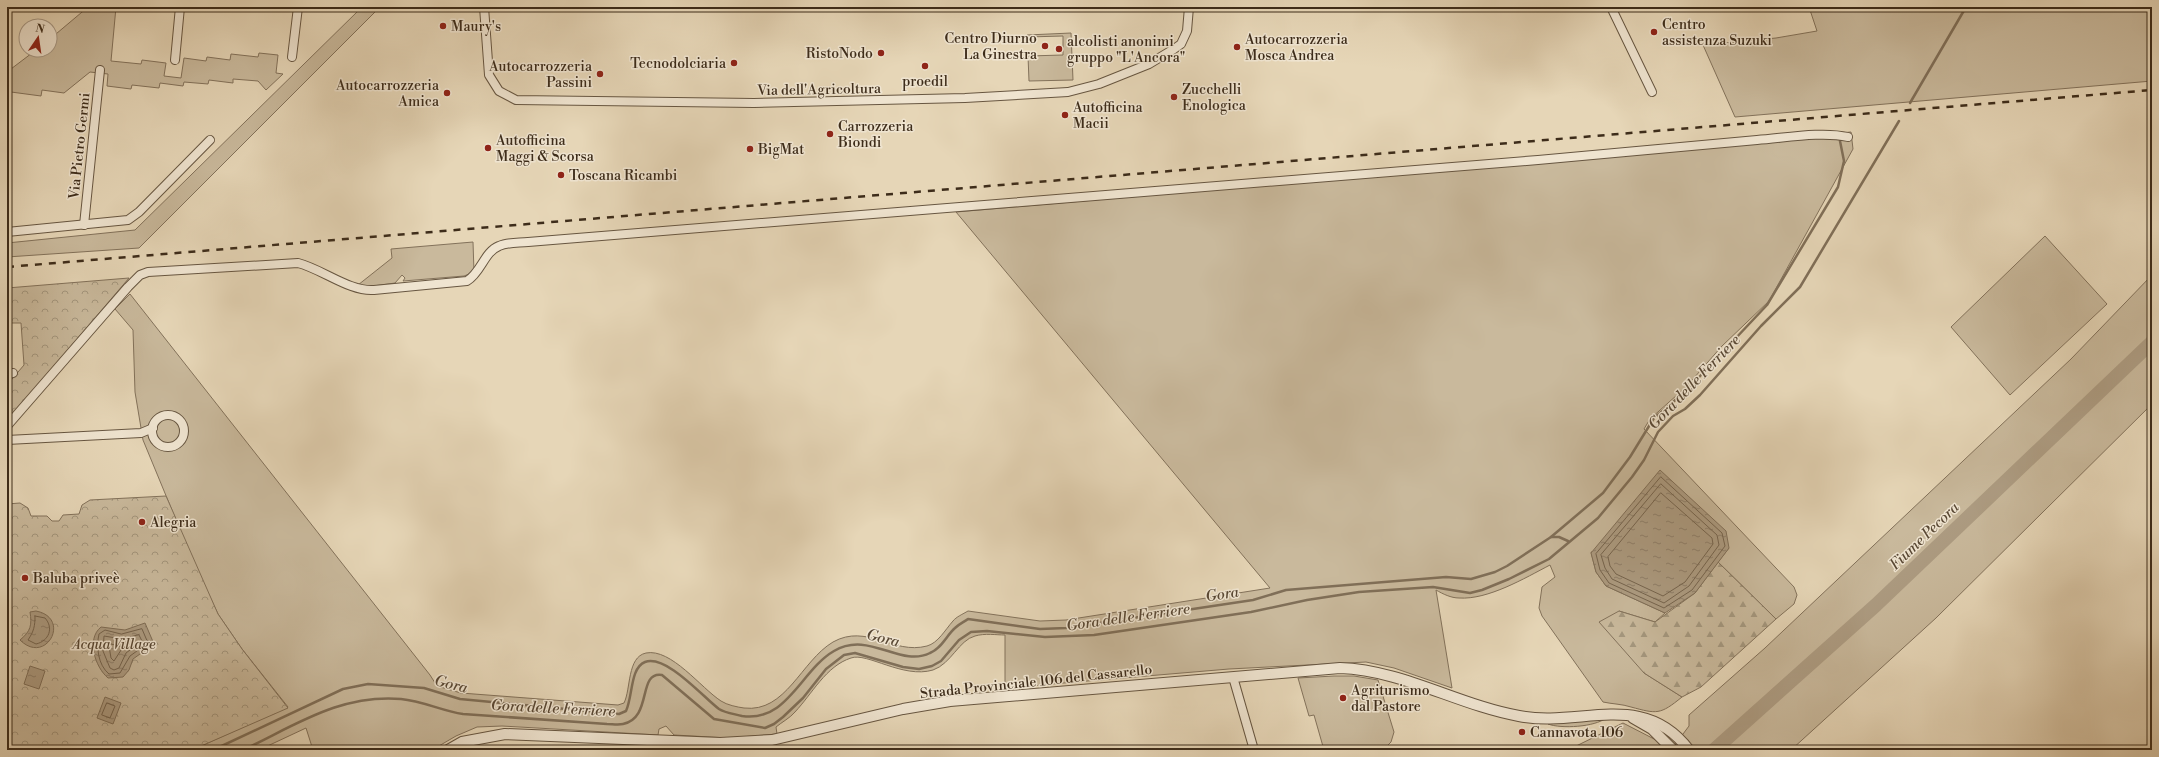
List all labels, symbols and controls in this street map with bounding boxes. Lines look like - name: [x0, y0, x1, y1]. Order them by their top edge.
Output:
- place label: Centro assistenza Suzuki: [1662, 16, 1772, 50]
- north arrow: [18, 18, 58, 58]
- place label: Maury's: [451, 18, 501, 36]
- text: N: [34, 21, 46, 37]
- marker: Maury's: [438, 21, 448, 31]
- marker: Centro assistenza Suzuki: [1649, 27, 1659, 37]
- place label: Centro Diurno La Ginestra: [944, 30, 1038, 64]
- place label: Autocarrozzeria Mosca Andrea: [1244, 31, 1349, 65]
- place label: alcolisti anonimi gruppo "L'Ancora": [1067, 33, 1185, 67]
- marker: Centro Diurno La Ginestra: [1040, 41, 1050, 51]
- marker: Autocarrozzeria Mosca Andrea: [1232, 42, 1242, 52]
- marker: alcolisti anonimi gruppo "L'Ancora": [1054, 44, 1064, 54]
- place label: RistoNodo: [806, 45, 873, 63]
- marker: RistoNodo: [876, 48, 886, 58]
- place label: Tecnodolciaria: [630, 55, 727, 73]
- place label: Autocarrozzeria Passini: [488, 58, 593, 92]
- marker: Tecnodolciaria: [729, 58, 739, 68]
- marker: proedil: [920, 61, 930, 71]
- marker: Autocarrozzeria Passini: [595, 69, 605, 79]
- place label: proedil: [902, 73, 948, 91]
- place label: Autocarrozzeria Amica: [335, 77, 440, 111]
- street label: Via dell'Agricoltura: [756, 80, 882, 100]
- place label: Zucchelli Enologica: [1182, 81, 1247, 115]
- marker: Autocarrozzeria Amica: [442, 88, 452, 98]
- street label: Via Pietro Germi: [65, 91, 95, 201]
- marker: Zucchelli Enologica: [1169, 92, 1179, 102]
- place label: Autofficina Macii: [1072, 99, 1143, 133]
- marker: Autofficina Macii: [1060, 110, 1070, 120]
- place label: Carrozzeria Biondi: [837, 118, 914, 152]
- marker: Carrozzeria Biondi: [825, 129, 835, 139]
- place label: Autofficina Maggi & Scorsa: [495, 132, 595, 166]
- place label: BigMat: [757, 141, 804, 159]
- marker: Autofficina Maggi & Scorsa: [483, 143, 493, 153]
- marker: BigMat: [745, 144, 755, 154]
- place label: Toscana Ricambi: [569, 167, 678, 185]
- marker: Toscana Ricambi: [556, 170, 566, 180]
- water label: Gora delle Ferriere: [1644, 331, 1745, 434]
- water label: Fiume Pecora: [1886, 498, 1964, 574]
- place label: Alegria: [149, 514, 197, 532]
- marker: Alegria: [137, 517, 147, 527]
- place label: Baluba priveè: [32, 570, 120, 588]
- marker: Baluba priveè: [20, 573, 30, 583]
- water label: Gora: [1204, 582, 1241, 606]
- water label: Gora delle Ferriere: [1065, 599, 1191, 636]
- water label: Gora: [864, 625, 902, 652]
- park label: Acqua Village: [71, 636, 156, 654]
- street label: Strada Provinciale 106 del Cassarello: [919, 661, 1153, 703]
- water label: Gora: [432, 671, 470, 698]
- place label: Agriturismo dal Pastore: [1350, 682, 1430, 716]
- marker: Agriturismo dal Pastore: [1338, 693, 1348, 703]
- water label: Gora delle Ferriere: [490, 696, 616, 721]
- place label: Cannavota 106: [1530, 724, 1624, 742]
- marker: Cannavota 106: [1517, 727, 1527, 737]

